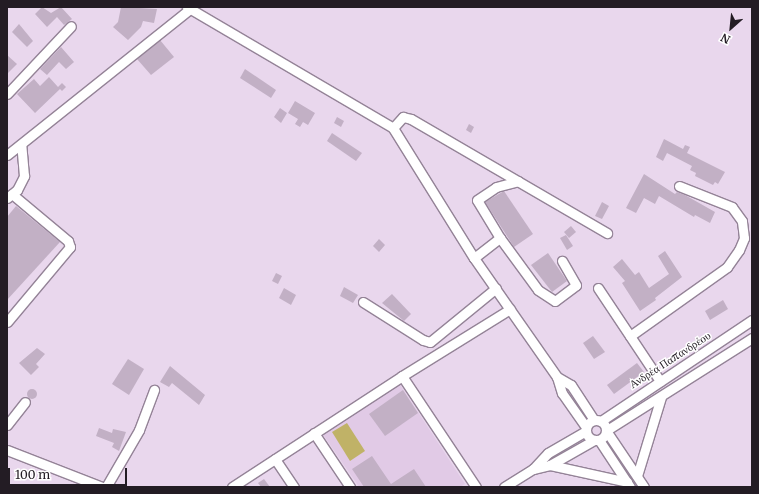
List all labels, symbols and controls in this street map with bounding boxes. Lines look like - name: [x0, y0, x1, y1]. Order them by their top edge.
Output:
- north arrow: [711, 8, 751, 48]
- text: N: [719, 30, 733, 47]
- street label: Ανδρέα Παπανδρέου: [627, 329, 713, 391]
- scale bar: [10, 460, 129, 486]
- text: 100 m: [15, 467, 50, 482]

